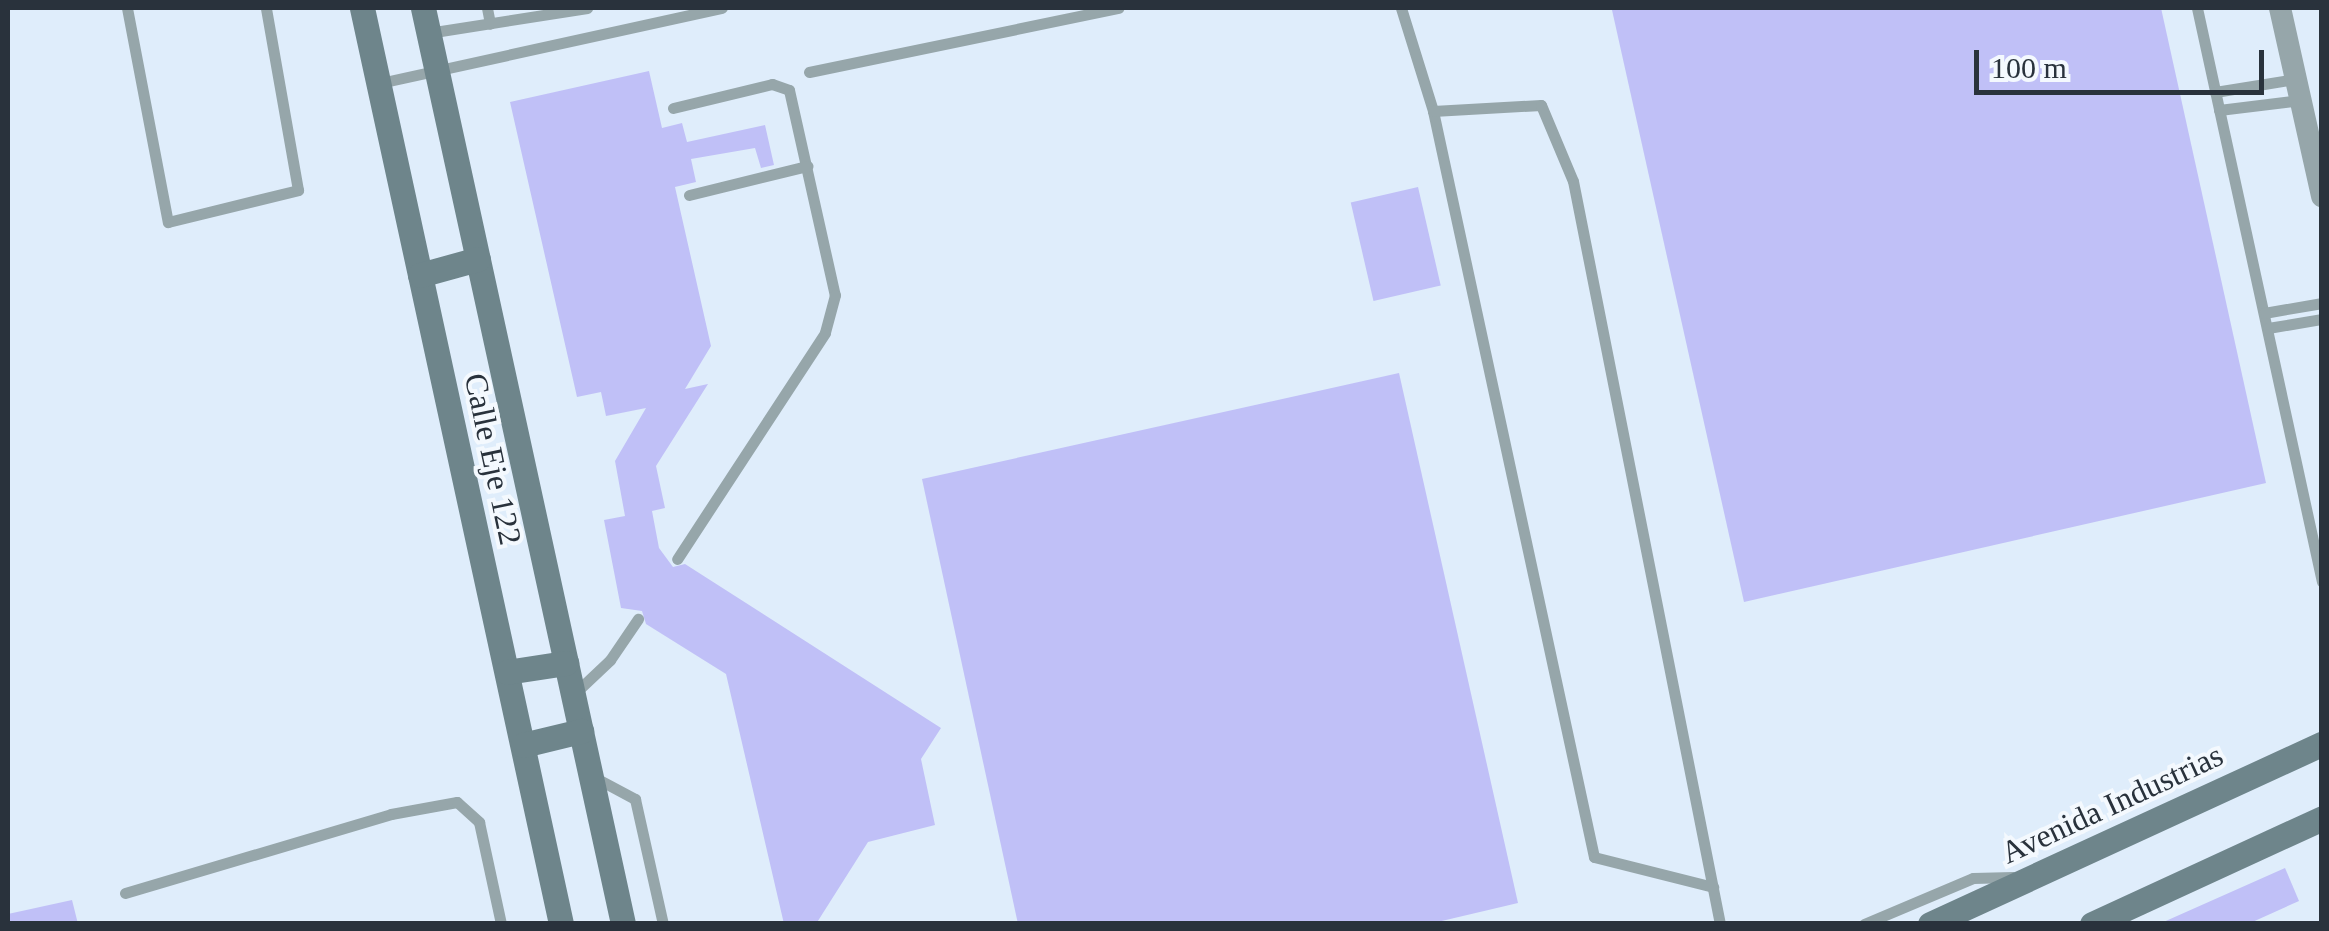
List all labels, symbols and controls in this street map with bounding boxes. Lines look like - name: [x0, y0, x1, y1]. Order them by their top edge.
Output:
- scale bar: [1979, 30, 2269, 92]
- text: 100 m: [1991, 51, 2067, 84]
- street label: Calle Eje 122: [456, 370, 530, 548]
- street label: Avenida Industrias: [1995, 736, 2229, 872]

